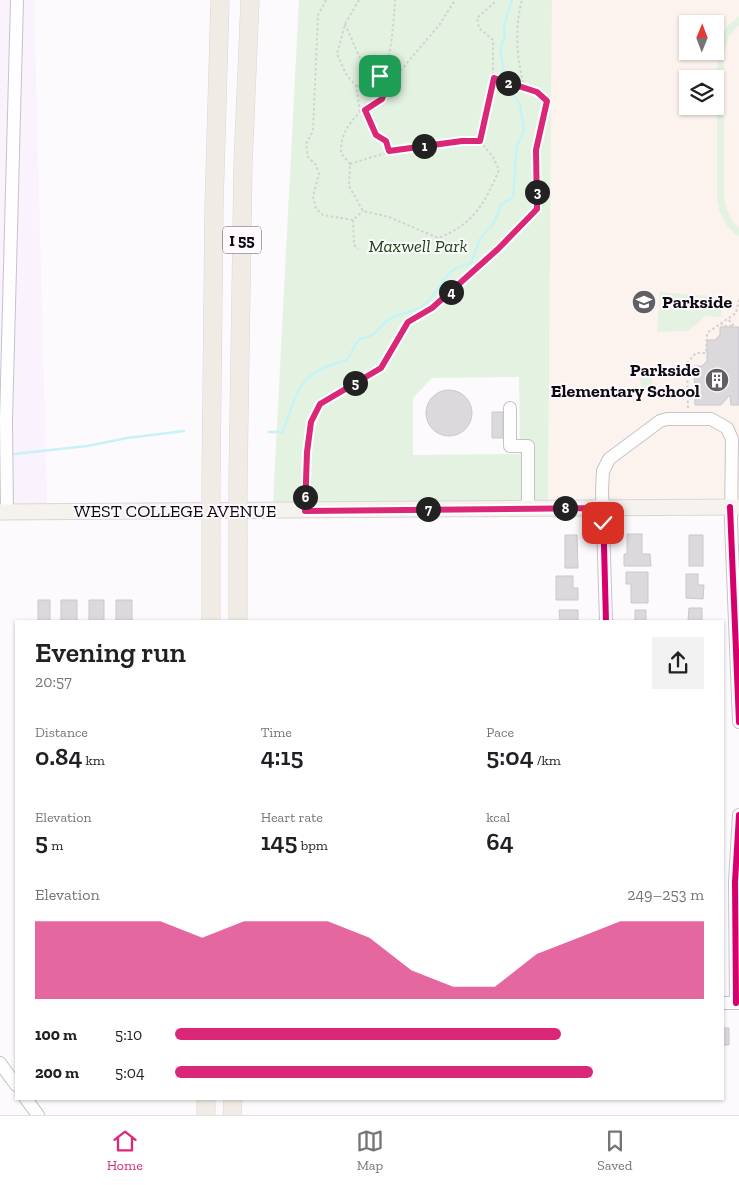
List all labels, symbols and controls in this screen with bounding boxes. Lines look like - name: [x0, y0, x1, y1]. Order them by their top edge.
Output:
- north arrow: [679, 15, 724, 60]
- map controls: [679, 15, 724, 115]
- pin: [359, 55, 401, 97]
- icon: arrive: [366, 62, 394, 90]
- pin: 2: [496, 70, 520, 96]
- button: layers: [679, 70, 724, 115]
- text: 2: [505, 75, 512, 92]
- pin: 1: [412, 134, 436, 158]
- text: 1: [422, 138, 427, 155]
- pin: 3: [524, 180, 550, 204]
- text: 3: [534, 184, 541, 201]
- road number: I 55: [223, 226, 261, 254]
- park label: Maxwell Park: [368, 235, 468, 257]
- pin: 4: [438, 280, 464, 304]
- text: 4: [448, 284, 455, 301]
- school or university icon: Parkside: [631, 289, 657, 315]
- place label: Parkside: [662, 291, 732, 313]
- place label: Parkside Elementary School: [551, 359, 700, 402]
- building icon: Parkside Elementary School: [704, 367, 730, 393]
- pin: 5: [342, 370, 368, 396]
- text: 5: [352, 375, 359, 392]
- pin: 6: [292, 484, 318, 510]
- text: 6: [302, 489, 309, 506]
- pin: 7: [416, 496, 440, 522]
- pin: 8: [552, 496, 578, 520]
- street label: WEST COLLEGE AVENUE: [74, 500, 276, 522]
- text: 8: [562, 500, 569, 517]
- text: 7: [425, 501, 432, 518]
- pin: [582, 502, 624, 544]
- icon: check: [589, 509, 617, 537]
- text: Evening run: [35, 636, 186, 669]
- button: share: [652, 637, 704, 689]
- text: 20:57: [35, 672, 72, 691]
- text: Distance: [35, 724, 88, 741]
- text: Time: [261, 724, 292, 741]
- text: Pace: [486, 724, 514, 741]
- text: 0.84: [35, 741, 82, 771]
- text: 4:15: [261, 741, 303, 771]
- text: 5:04: [486, 741, 534, 771]
- text: km: [82, 752, 105, 769]
- text: /km: [534, 752, 561, 769]
- text: Elevation: [35, 809, 92, 826]
- text: Heart rate: [261, 809, 323, 826]
- text: kcal: [486, 809, 510, 826]
- text: 5: [35, 826, 48, 856]
- text: 145: [261, 826, 297, 856]
- text: 64: [486, 826, 514, 856]
- text: m: [48, 837, 63, 854]
- text: bpm: [297, 837, 328, 854]
- text: Elevation: [35, 885, 100, 904]
- text: 249–253 m: [627, 885, 704, 904]
- text: 100 m: [35, 1025, 77, 1044]
- text: 5:10: [115, 1025, 142, 1044]
- text: 200 m: [35, 1063, 79, 1082]
- text: 5:04: [115, 1063, 145, 1082]
- tab: Home: [107, 1127, 143, 1174]
- tab: Map: [356, 1127, 384, 1174]
- tab: Saved: [597, 1127, 632, 1174]

